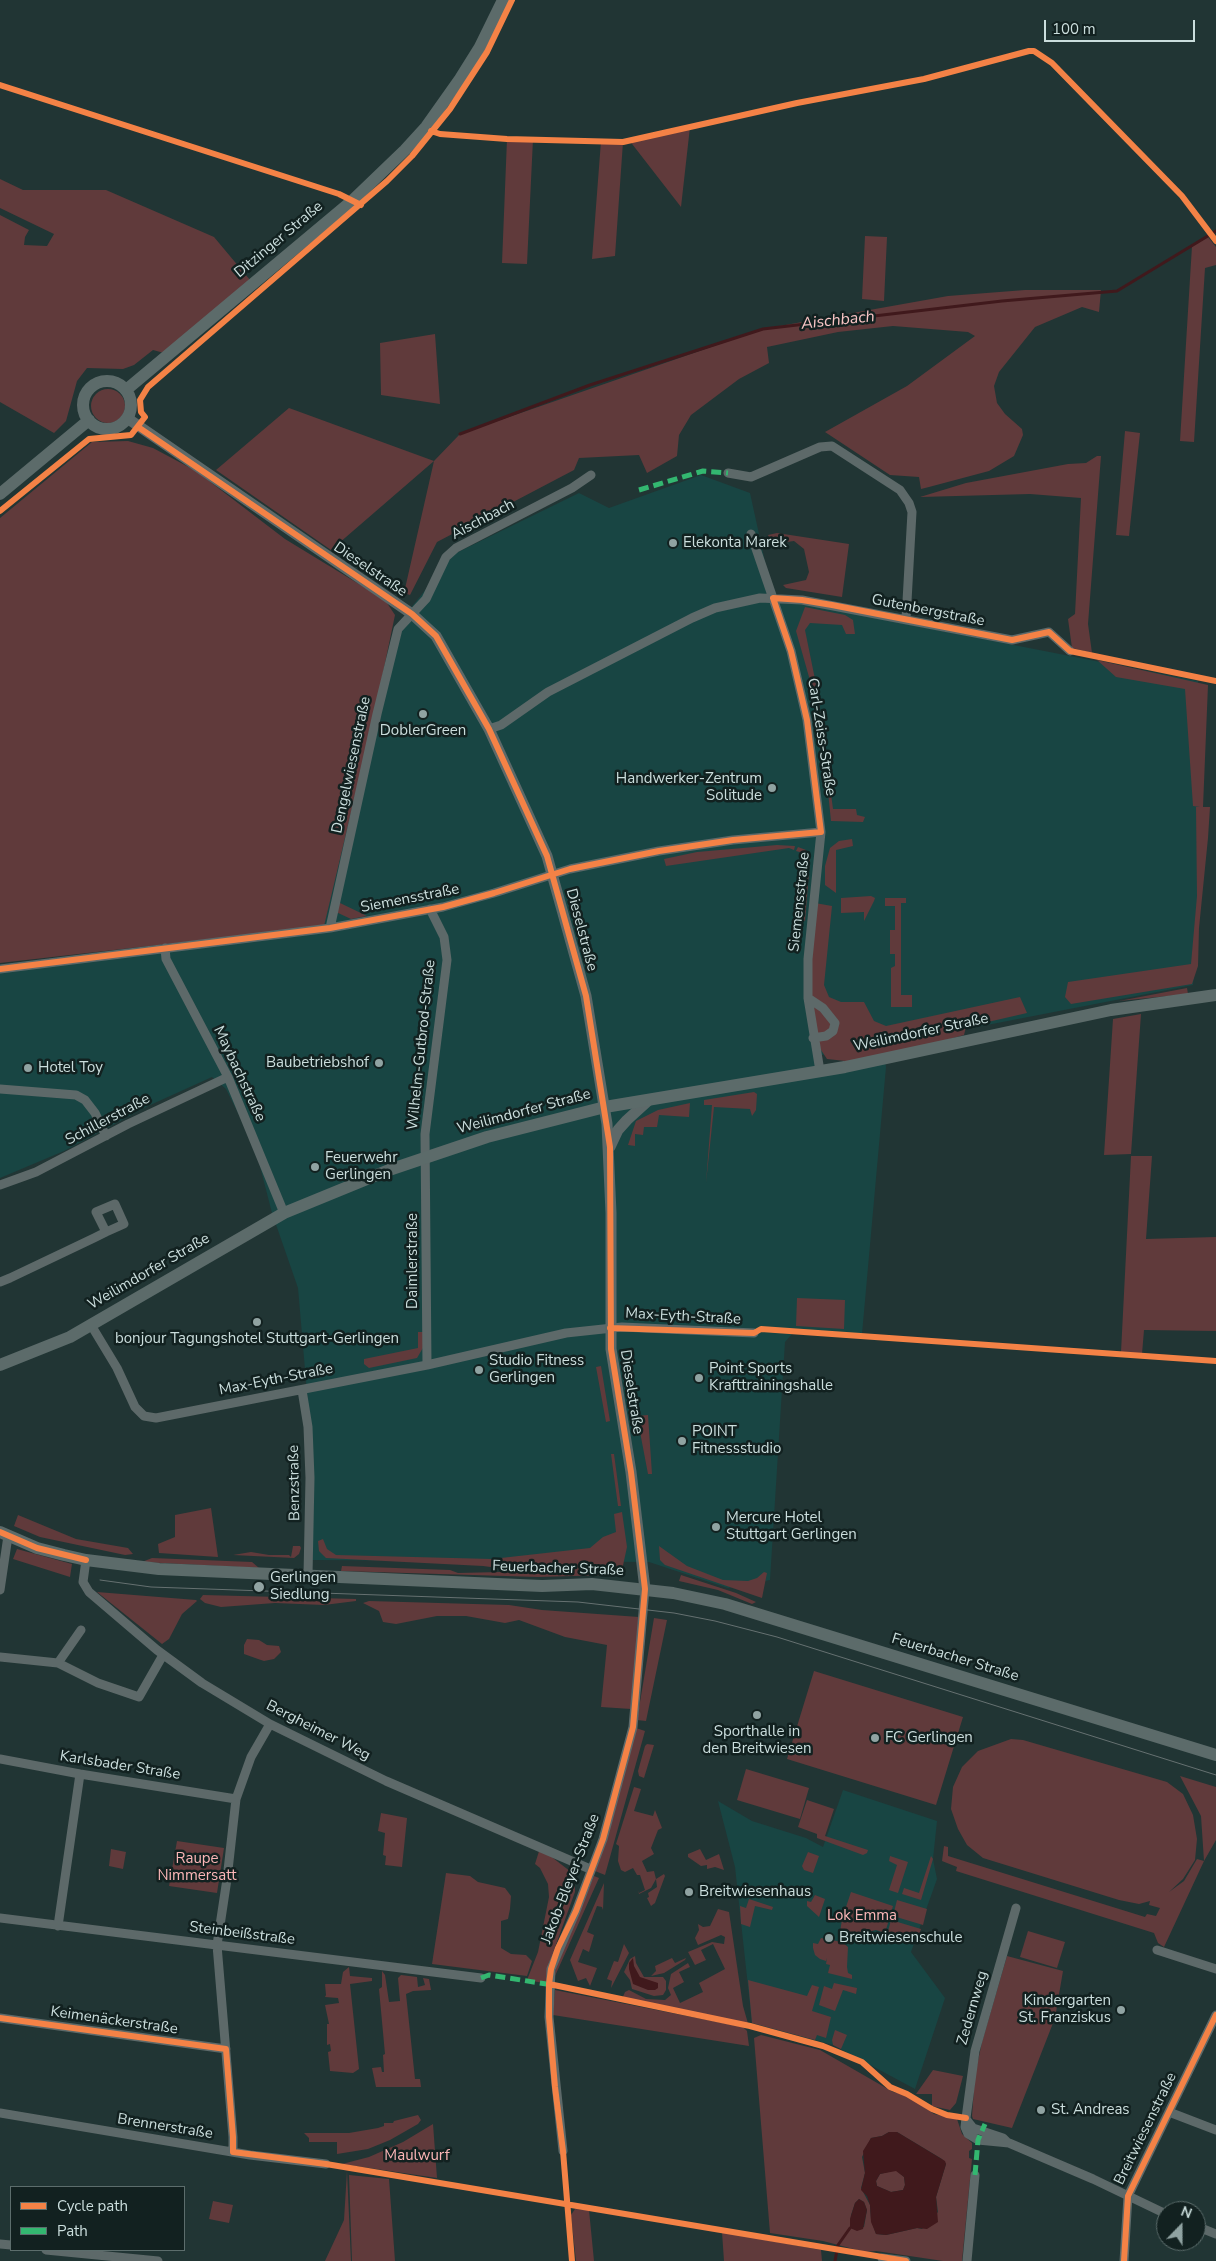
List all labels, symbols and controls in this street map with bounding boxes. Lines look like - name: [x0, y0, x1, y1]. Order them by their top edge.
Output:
- scale bar: [1046, 10, 1197, 42]
- text: 100 m: [1052, 19, 1096, 39]
- street label: Ditzinger Straße: [231, 198, 327, 282]
- water label: Aischbach: [800, 308, 876, 334]
- street label: Aischbach: [448, 496, 518, 544]
- place label: Elekonta Marek: [683, 534, 787, 552]
- marker: Elekonta Marek: [667, 537, 679, 549]
- street label: Dieselstraße: [330, 539, 410, 601]
- street label: Gutenbergstraße: [870, 591, 986, 631]
- street label: Carl-Zeiss-Straße: [803, 677, 839, 797]
- street label: Dengelwiesenstraße: [329, 695, 375, 835]
- marker: DoblerGreen: [417, 708, 429, 720]
- place label: DoblerGreen: [380, 722, 466, 740]
- place label: Handwerker-Zentrum Solitude: [616, 770, 762, 805]
- marker: Handwerker-Zentrum Solitude: [766, 782, 778, 794]
- street label: Siemensstraße: [786, 851, 814, 953]
- street label: Siemensstraße: [359, 881, 461, 917]
- street label: Dieselstraße: [561, 887, 601, 973]
- street label: Wilhelm-Gutbrod-Straße: [404, 959, 440, 1131]
- street label: Weilimdorfer Straße: [852, 1010, 990, 1056]
- street label: Maybachstraße: [209, 1023, 269, 1125]
- place label: Baubetriebshof: [266, 1054, 369, 1072]
- marker: Baubetriebshof: [373, 1057, 385, 1069]
- place label: Hotel Toy: [38, 1059, 103, 1077]
- marker: Hotel Toy: [22, 1062, 34, 1074]
- street label: Weilimdorfer Straße: [455, 1086, 593, 1138]
- street label: Schillerstraße: [63, 1090, 153, 1150]
- place label: Feuerwehr Gerlingen: [325, 1149, 398, 1184]
- marker: Feuerwehr Gerlingen: [309, 1161, 321, 1173]
- street label: Daimlerstraße: [404, 1213, 422, 1309]
- street label: Weilimdorfer Straße: [85, 1230, 213, 1314]
- street label: Max-Eyth-Straße: [625, 1305, 741, 1329]
- marker: bonjour Tagungshotel Stuttgart-Gerlingen: [251, 1316, 263, 1328]
- place label: bonjour Tagungshotel Stuttgart-Gerlingen: [115, 1330, 399, 1348]
- street label: Dieselstraße: [615, 1349, 647, 1435]
- place label: Studio Fitness Gerlingen: [489, 1352, 584, 1387]
- street label: Max-Eyth-Straße: [217, 1360, 335, 1400]
- place label: Point Sports Krafttrainingshalle: [709, 1360, 833, 1395]
- marker: Studio Fitness Gerlingen: [473, 1364, 485, 1376]
- marker: Point Sports Krafttrainingshalle: [693, 1372, 705, 1384]
- place label: POINT Fitnessstudio: [692, 1423, 781, 1458]
- marker: POINT Fitnessstudio: [676, 1435, 688, 1447]
- street label: Benzstraße: [285, 1445, 305, 1521]
- place label: Mercure Hotel Stuttgart Gerlingen: [726, 1509, 857, 1544]
- marker: Mercure Hotel Stuttgart Gerlingen: [710, 1521, 722, 1533]
- street label: Feuerbacher Straße: [492, 1558, 624, 1580]
- place label: Gerlingen Siedlung: [270, 1569, 336, 1604]
- marker: Gerlingen Siedlung: [252, 1580, 266, 1594]
- street label: Feuerbacher Straße: [889, 1630, 1021, 1686]
- street label: Bergheimer Weg: [263, 1697, 373, 1765]
- marker: Sporthalle in den Breitwiesen: [751, 1709, 763, 1721]
- place label: Sporthalle in den Breitwiesen: [702, 1723, 812, 1758]
- place label: FC Gerlingen: [885, 1729, 973, 1747]
- marker: FC Gerlingen: [869, 1732, 881, 1744]
- street label: Karlsbader Straße: [58, 1748, 182, 1784]
- street label: Jakob-Bleyer-Straße: [538, 1811, 604, 1947]
- park label: Raupe Nimmersatt: [157, 1850, 237, 1885]
- place label: Breitwiesenhaus: [699, 1883, 811, 1901]
- marker: Breitwiesenhaus: [683, 1886, 695, 1898]
- park label: Lok Emma: [827, 1907, 897, 1925]
- street label: Steinbeißstraße: [188, 1919, 296, 1949]
- place label: Breitwiesenschule: [839, 1929, 962, 1947]
- marker: Breitwiesenschule: [823, 1932, 835, 1944]
- street label: Zedernweg: [954, 1969, 992, 2047]
- place label: Kindergarten St. Franziskus: [1018, 1992, 1111, 2027]
- street label: Keimenäckerstraße: [49, 2003, 179, 2039]
- marker: Kindergarten St. Franziskus: [1115, 2004, 1127, 2016]
- street label: Breitwiesenstraße: [1111, 2070, 1181, 2188]
- place label: St. Andreas: [1051, 2101, 1130, 2119]
- marker: St. Andreas: [1035, 2104, 1047, 2116]
- street label: Brennerstraße: [116, 2111, 214, 2143]
- park label: Maulwurf: [384, 2147, 450, 2165]
- legend: [10, 2186, 185, 2251]
- text: Cycle path: [57, 2196, 128, 2216]
- north arrow: [1156, 2201, 1206, 2251]
- text: N: [1178, 2202, 1195, 2223]
- text: Path: [57, 2221, 88, 2241]

